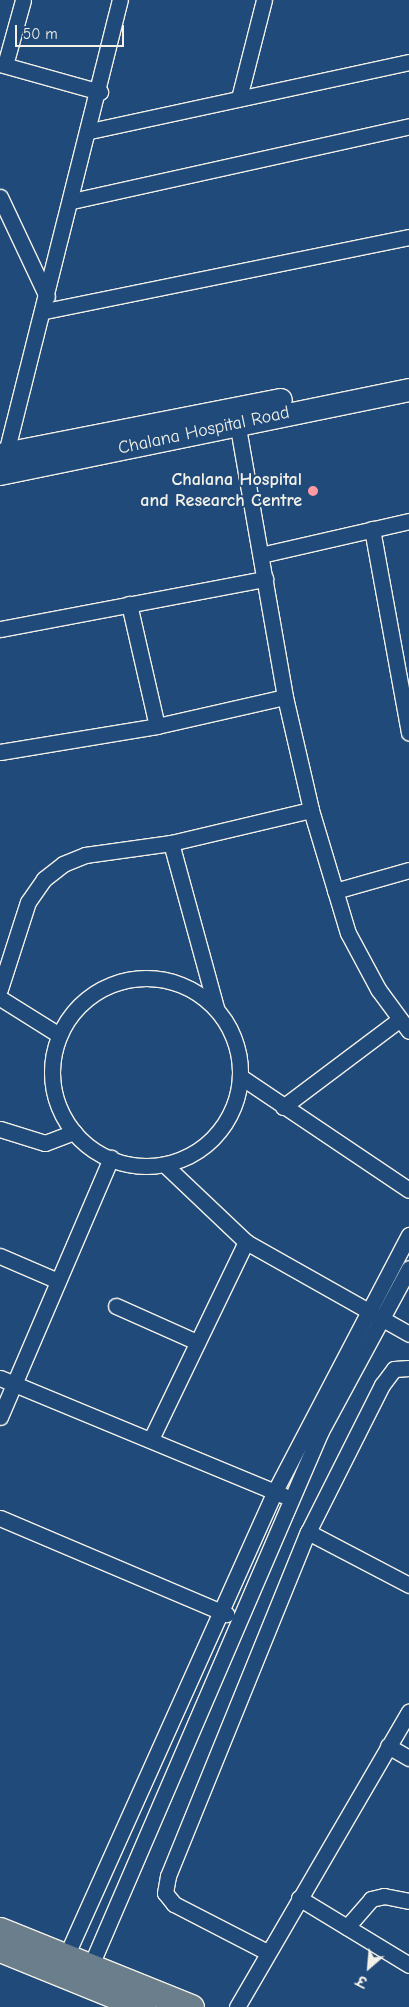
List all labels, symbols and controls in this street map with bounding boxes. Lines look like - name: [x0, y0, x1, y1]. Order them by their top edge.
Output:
- scale bar: [18, 15, 126, 47]
- text: 50 m: [23, 25, 58, 43]
- street label: Chalana Hospital Road: [116, 402, 292, 460]
- place label: Chalana Hospital and Research Centre: [140, 470, 302, 512]
- marker: Chalana Hospital and Research Centre: [306, 484, 320, 498]
- north arrow: [344, 1942, 394, 1992]
- text: उ: [354, 1971, 370, 1991]

